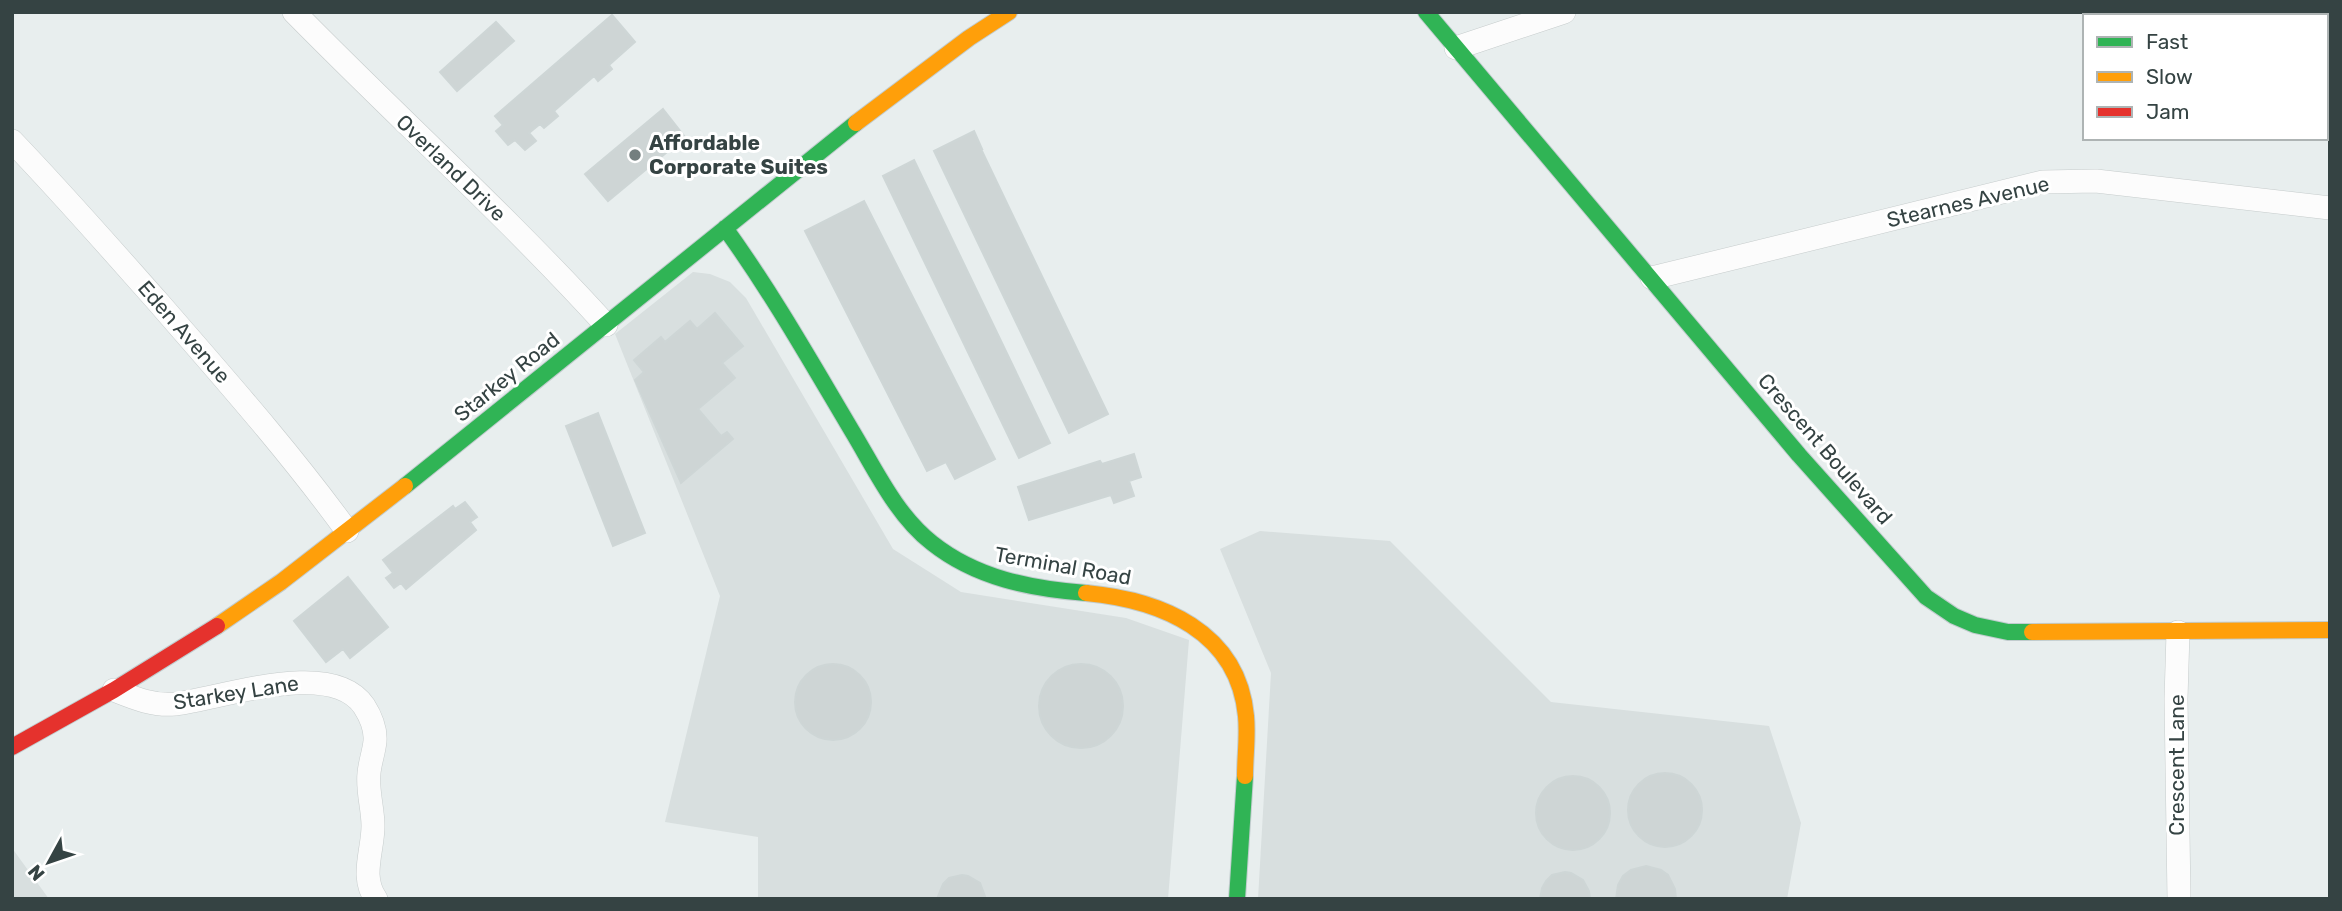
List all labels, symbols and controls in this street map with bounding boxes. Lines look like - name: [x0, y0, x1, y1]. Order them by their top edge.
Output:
- legend: [2083, 14, 2328, 140]
- text: Fast: [2146, 29, 2188, 54]
- text: Slow: [2146, 64, 2193, 89]
- text: Jam: [2146, 99, 2190, 124]
- street label: Overland Drive: [391, 109, 511, 226]
- place label: Affordable Corporate Suites: [649, 130, 828, 179]
- marker: Affordable Corporate Suites: [627, 147, 643, 163]
- street label: Stearnes Avenue: [1884, 171, 2052, 232]
- street label: Eden Avenue: [133, 275, 236, 388]
- street label: Starkey Road: [449, 326, 564, 427]
- street label: Crescent Boulevard: [1753, 368, 1898, 529]
- street label: Terminal Road: [993, 541, 1133, 590]
- street label: Starkey Lane: [171, 670, 300, 715]
- street label: Crescent Lane: [2164, 694, 2189, 836]
- north arrow: [14, 827, 84, 897]
- text: N: [23, 860, 50, 885]

